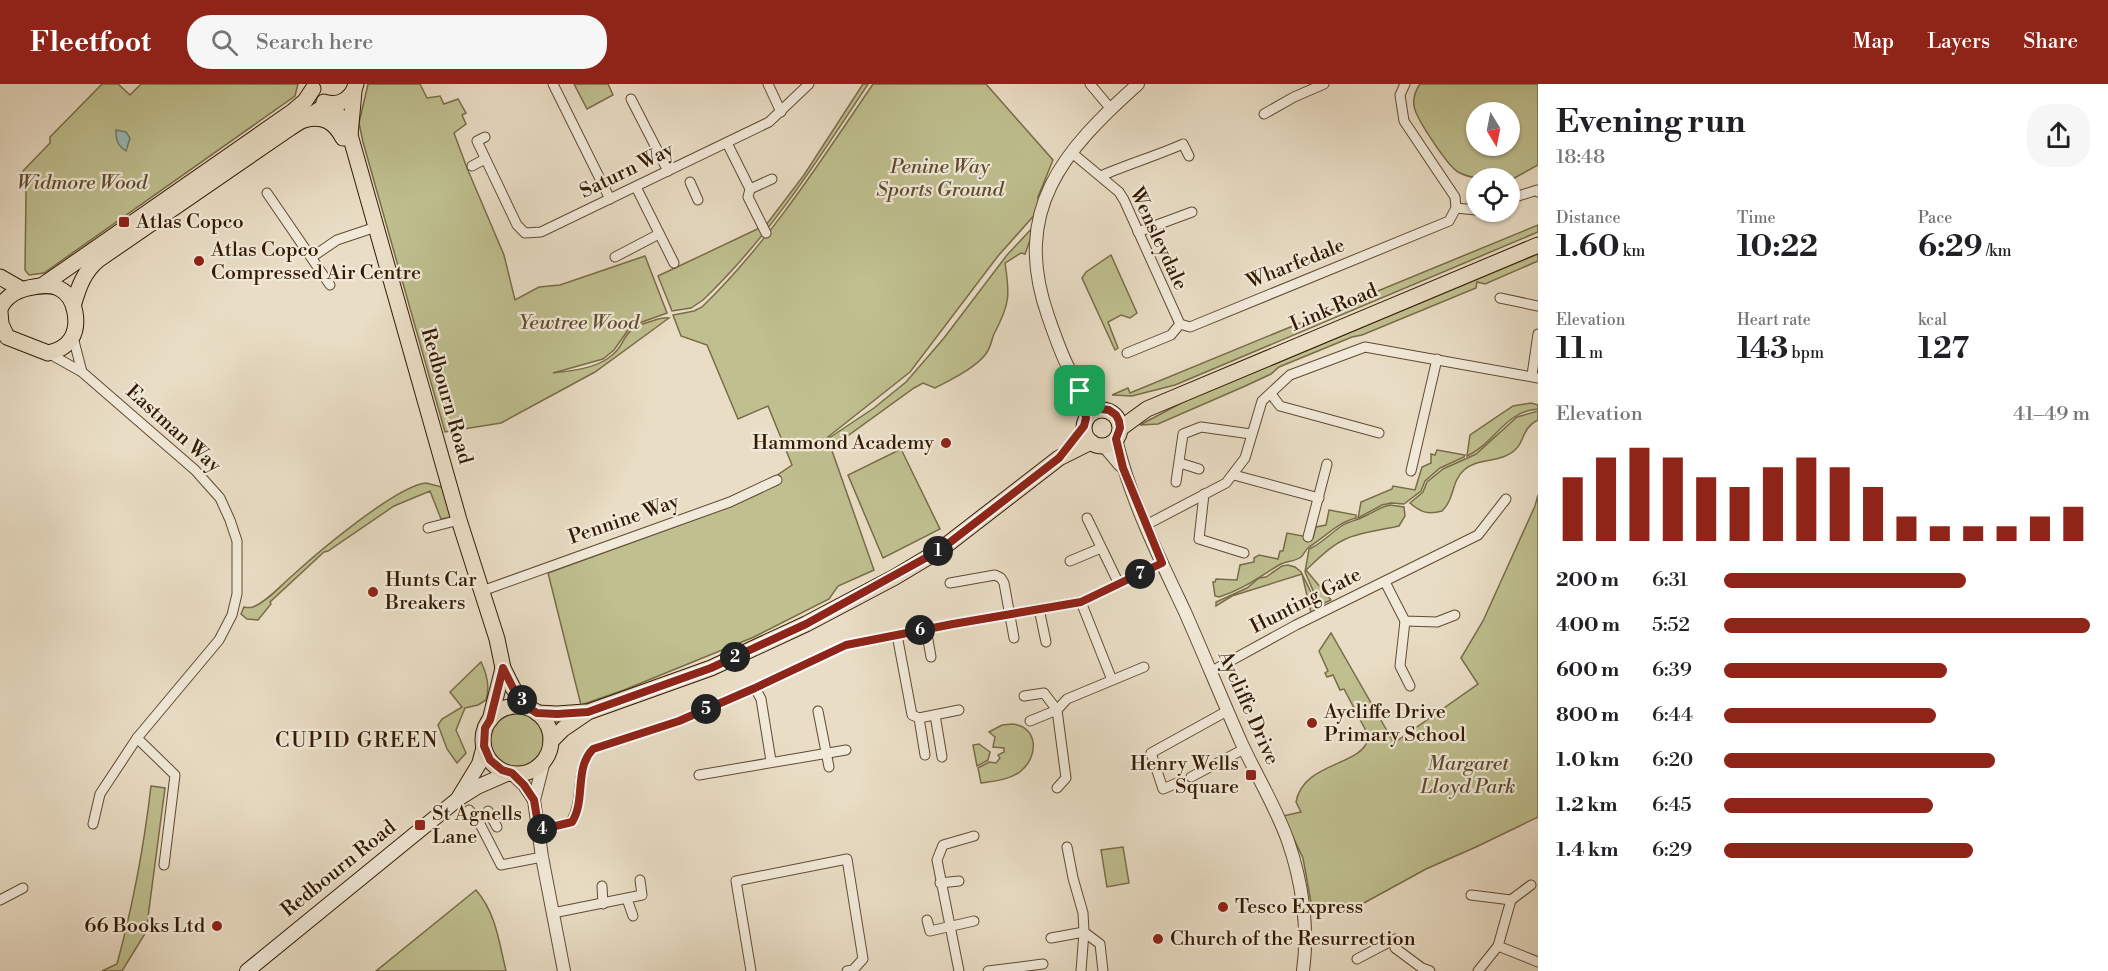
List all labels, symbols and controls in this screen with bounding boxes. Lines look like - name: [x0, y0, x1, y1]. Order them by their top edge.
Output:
- search box: [187, 15, 607, 69]
- text: Fleetfoot: [30, 25, 151, 60]
- icon: search: [208, 26, 241, 59]
- text: Search here: [256, 29, 373, 56]
- text: Map: [1853, 29, 1894, 55]
- text: Layers: [1927, 29, 1990, 55]
- text: Share: [2023, 29, 2078, 55]
- north arrow: [1466, 102, 1520, 156]
- map controls: [1466, 102, 1520, 222]
- text: Evening run: [1556, 102, 1745, 143]
- button: share: [2027, 104, 2090, 167]
- street label: Saturn Way: [576, 137, 678, 205]
- text: 18:48: [1556, 145, 1605, 170]
- park label: Penine Way Sports Ground: [876, 155, 1005, 203]
- button: locate: [1466, 168, 1520, 222]
- park label: Widmore Wood: [17, 171, 148, 196]
- street label: Wensleydale: [1123, 183, 1193, 294]
- text: Distance: [1556, 208, 1621, 228]
- text: Time: [1737, 208, 1776, 228]
- text: Pace: [1918, 208, 1952, 228]
- place label: Atlas Copco: [135, 210, 244, 235]
- marker: Atlas Copco: [117, 215, 131, 229]
- text: 1.60: [1556, 228, 1620, 266]
- text: 10:22: [1737, 228, 1818, 266]
- text: 6:29: [1918, 228, 1983, 266]
- street label: Wharfedale: [1242, 233, 1349, 295]
- place label: Atlas Copco Compressed Air Centre: [210, 238, 421, 286]
- text: km: [1620, 241, 1645, 261]
- text: /km: [1983, 241, 2012, 261]
- marker: Atlas Copco Compressed Air Centre: [192, 254, 206, 268]
- street label: Link Road: [1286, 278, 1382, 338]
- text: Elevation: [1556, 310, 1625, 330]
- text: Heart rate: [1737, 310, 1811, 330]
- text: kcal: [1918, 310, 1947, 330]
- park label: Yewtree Wood: [519, 311, 640, 336]
- street label: Redbourn Road: [415, 325, 478, 468]
- text: 11: [1556, 330, 1586, 368]
- text: 143: [1737, 330, 1788, 368]
- text: 127: [1918, 330, 1969, 368]
- text: m: [1586, 343, 1603, 363]
- text: bpm: [1788, 343, 1824, 363]
- pin: [1054, 365, 1105, 416]
- icon: arrive: [1063, 374, 1096, 407]
- street label: Eastman Way: [120, 380, 226, 479]
- text: Elevation: [1556, 402, 1643, 427]
- text: 41–49 m: [2013, 402, 2090, 427]
- place label: Hammond Academy: [752, 431, 934, 456]
- marker: Hammond Academy: [939, 436, 953, 450]
- street label: Pennine Way: [565, 489, 683, 551]
- pin: 1: [923, 536, 953, 566]
- text: 1: [934, 541, 942, 561]
- pin: 7: [1125, 559, 1155, 589]
- street label: Hunting Gate: [1246, 562, 1366, 640]
- text: 7: [1135, 564, 1145, 584]
- place label: Hunts Car Breakers: [384, 568, 477, 616]
- text: 200 m: [1556, 568, 1619, 593]
- text: 6:31: [1652, 568, 1688, 593]
- marker: Hunts Car Breakers: [366, 585, 380, 599]
- text: 400 m: [1556, 613, 1620, 638]
- text: 5:52: [1652, 613, 1690, 638]
- pin: 6: [905, 615, 935, 645]
- text: 6: [915, 620, 925, 640]
- pin: 2: [720, 642, 750, 672]
- street label: Aycliffe Drive: [1211, 646, 1284, 769]
- text: 2: [730, 647, 740, 667]
- text: 600 m: [1556, 658, 1619, 683]
- text: 6:39: [1652, 658, 1692, 683]
- pin: 3: [507, 685, 537, 715]
- text: 3: [517, 690, 527, 710]
- pin: 5: [691, 694, 721, 724]
- text: 5: [701, 699, 711, 719]
- place label: Aycliffe Drive Primary School: [1323, 700, 1466, 748]
- text: 800 m: [1556, 703, 1619, 728]
- text: 6:44: [1652, 703, 1693, 728]
- marker: Aycliffe Drive Primary School: [1305, 716, 1319, 730]
- district label: CUPID GREEN: [275, 728, 439, 754]
- text: 1.0 km: [1556, 748, 1620, 773]
- text: 6:20: [1652, 748, 1693, 773]
- place label: Henry Wells Square: [1130, 752, 1239, 800]
- park label: Margaret Lloyd Park: [1419, 752, 1516, 800]
- marker: Henry Wells Square: [1244, 768, 1258, 782]
- text: 1.2 km: [1556, 793, 1618, 818]
- text: 6:45: [1652, 793, 1692, 818]
- place label: St Agnells Lane: [432, 802, 522, 850]
- pin: 4: [527, 814, 557, 844]
- street label: Redbourn Road: [277, 815, 402, 923]
- marker: St Agnells Lane: [413, 818, 427, 832]
- text: 4: [537, 819, 547, 839]
- text: 1.4 km: [1556, 838, 1618, 863]
- text: 6:29: [1652, 838, 1692, 863]
- place label: Tesco Express: [1235, 895, 1363, 920]
- marker: Tesco Express: [1216, 900, 1230, 914]
- place label: 66 Books Ltd: [84, 914, 206, 939]
- marker: 66 Books Ltd: [210, 919, 224, 933]
- place label: Church of the Resurrection: [1170, 927, 1416, 952]
- marker: Church of the Resurrection: [1151, 932, 1165, 946]

